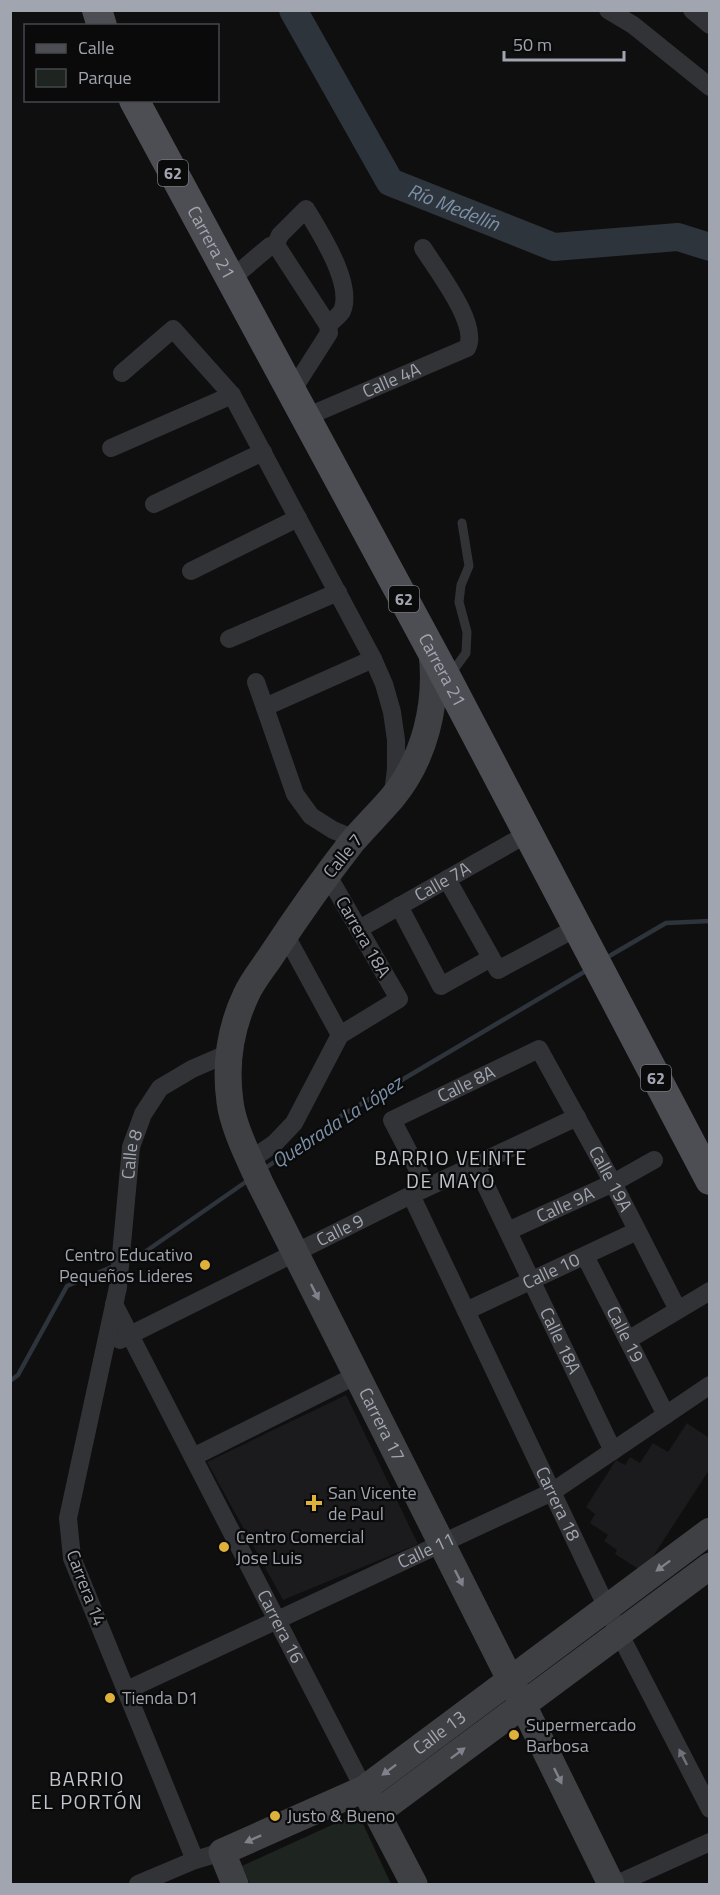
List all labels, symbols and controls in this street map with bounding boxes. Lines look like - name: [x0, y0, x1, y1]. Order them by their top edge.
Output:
- legend: [24, 24, 219, 102]
- scale bar: [504, 24, 624, 62]
- text: 50 m: [513, 31, 552, 58]
- text: Calle: [78, 34, 114, 61]
- text: Parque: [78, 64, 132, 91]
- road number: 62: [158, 160, 188, 186]
- water label: Río Medellín: [403, 175, 505, 239]
- street label: Carrera 21: [181, 201, 242, 284]
- street label: Calle 4A: [358, 355, 425, 404]
- road number: 62: [389, 586, 419, 612]
- street label: Carrera 21: [412, 628, 473, 711]
- street label: Calle 7: [316, 828, 369, 884]
- street label: Calle 7A: [409, 854, 476, 908]
- street label: Carrera 18A: [329, 891, 398, 983]
- street label: Calle 8A: [433, 1058, 500, 1109]
- road number: 62: [641, 1065, 671, 1091]
- water label: Quebrada La López: [265, 1067, 410, 1176]
- street label: Calle 8: [114, 1125, 149, 1180]
- street label: Calle 19A: [582, 1141, 640, 1216]
- district label: BARRIO VEINTE DE MAYO: [374, 1142, 528, 1196]
- street label: Calle 9A: [532, 1179, 599, 1229]
- street label: Calle 9: [311, 1207, 369, 1253]
- place label: Centro Educativo Pequeños Lideres: [59, 1241, 193, 1289]
- street label: Calle 10: [518, 1246, 584, 1296]
- marker: Centro Educativo Pequeños Lideres: [198, 1258, 212, 1272]
- one-way arrow: [310, 1283, 320, 1300]
- street label: Calle 19: [600, 1301, 651, 1367]
- street label: Calle 18A: [533, 1303, 588, 1379]
- street label: Carrera 17: [352, 1383, 412, 1466]
- street label: Carrera 18: [529, 1462, 587, 1545]
- place label: San Vicente de Paul: [328, 1479, 417, 1527]
- marker: San Vicente de Paul: [305, 1494, 323, 1512]
- place label: Centro Comercial Jose Luis: [236, 1523, 364, 1571]
- street label: Calle 11: [393, 1525, 459, 1575]
- marker: Centro Comercial Jose Luis: [217, 1540, 231, 1554]
- street label: Carrera 14: [60, 1546, 113, 1630]
- one-way arrow: [655, 1560, 671, 1572]
- one-way arrow: [454, 1570, 464, 1587]
- street label: Carrera 16: [251, 1585, 311, 1668]
- place label: Tienda D1: [122, 1684, 198, 1711]
- marker: Tienda D1: [103, 1691, 117, 1705]
- street label: Calle 13: [407, 1703, 471, 1761]
- place label: Supermercado Barbosa: [526, 1711, 636, 1759]
- marker: Supermercado Barbosa: [507, 1728, 521, 1742]
- one-way arrow: [449, 1747, 465, 1759]
- one-way arrow: [678, 1748, 688, 1765]
- district label: BARRIO EL PORTÓN: [31, 1763, 143, 1817]
- one-way arrow: [381, 1764, 396, 1776]
- one-way arrow: [553, 1768, 563, 1785]
- place label: Justo & Bueno: [287, 1802, 395, 1829]
- marker: Justo & Bueno: [268, 1809, 282, 1823]
- one-way arrow: [244, 1834, 262, 1844]

